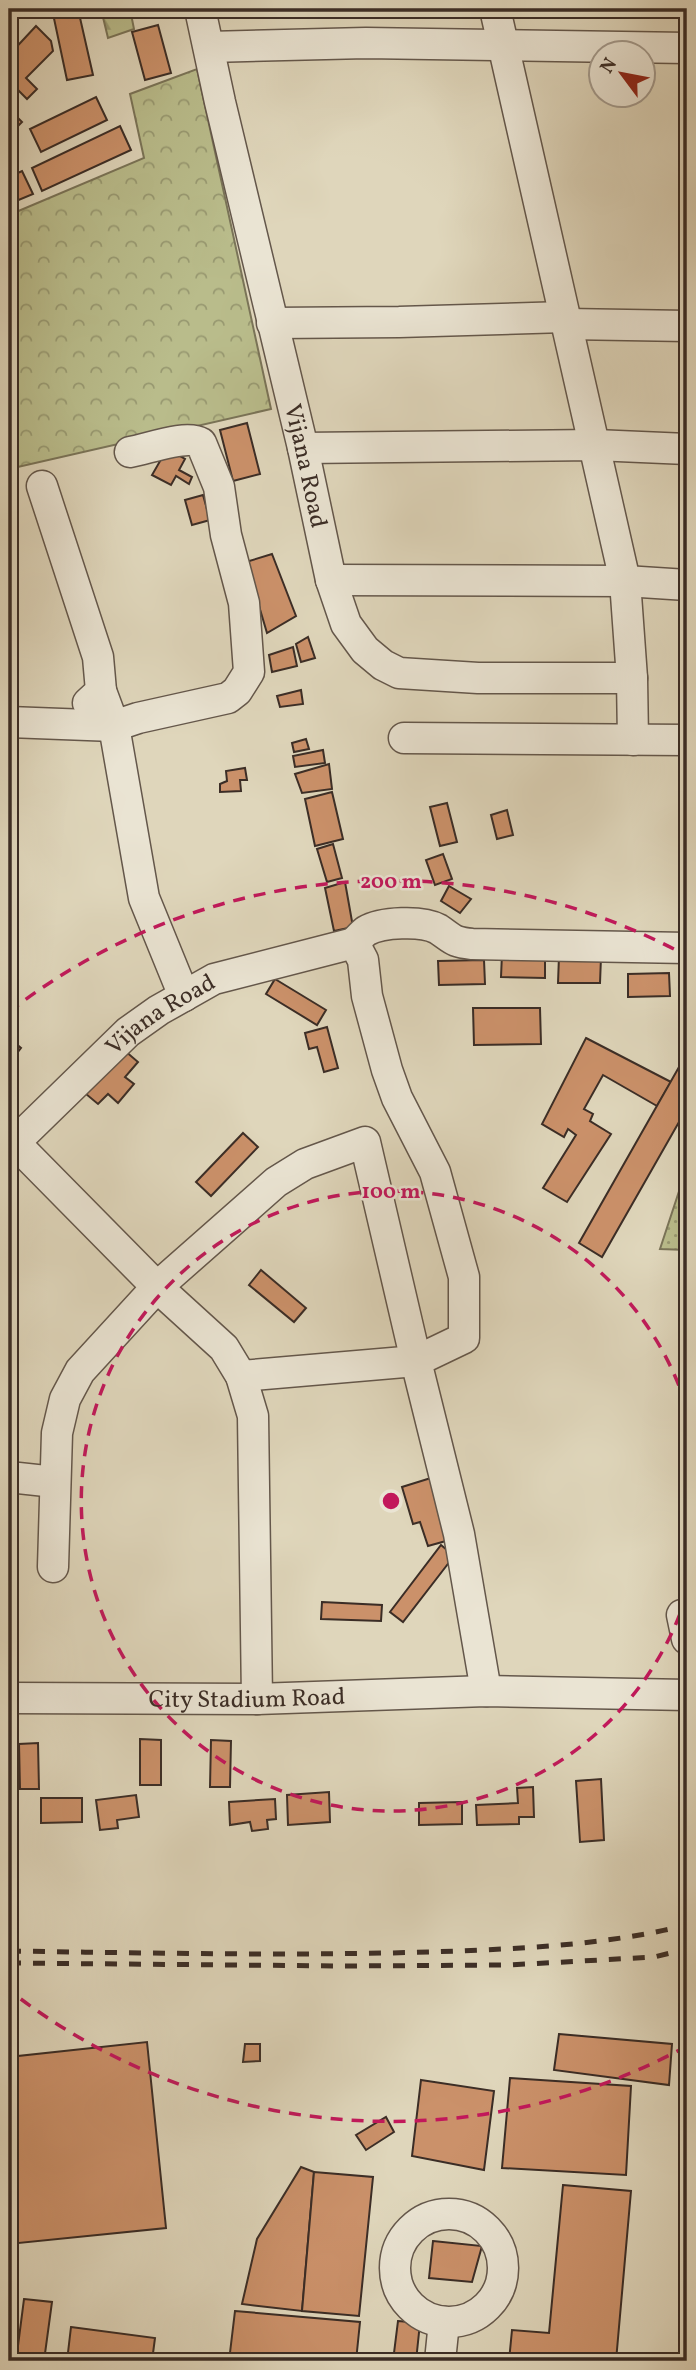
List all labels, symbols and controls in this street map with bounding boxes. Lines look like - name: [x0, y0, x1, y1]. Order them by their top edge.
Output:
- north arrow: [588, 38, 658, 108]
- text: N: [595, 53, 624, 79]
- street label: Vijana Road: [274, 401, 335, 531]
- text: 200 m: [360, 868, 422, 897]
- street label: Vijana Road: [99, 967, 222, 1064]
- text: 100 m: [361, 1178, 421, 1207]
- centre of rings: [379, 1489, 403, 1513]
- street label: City Stadium Road: [149, 1681, 346, 1718]

